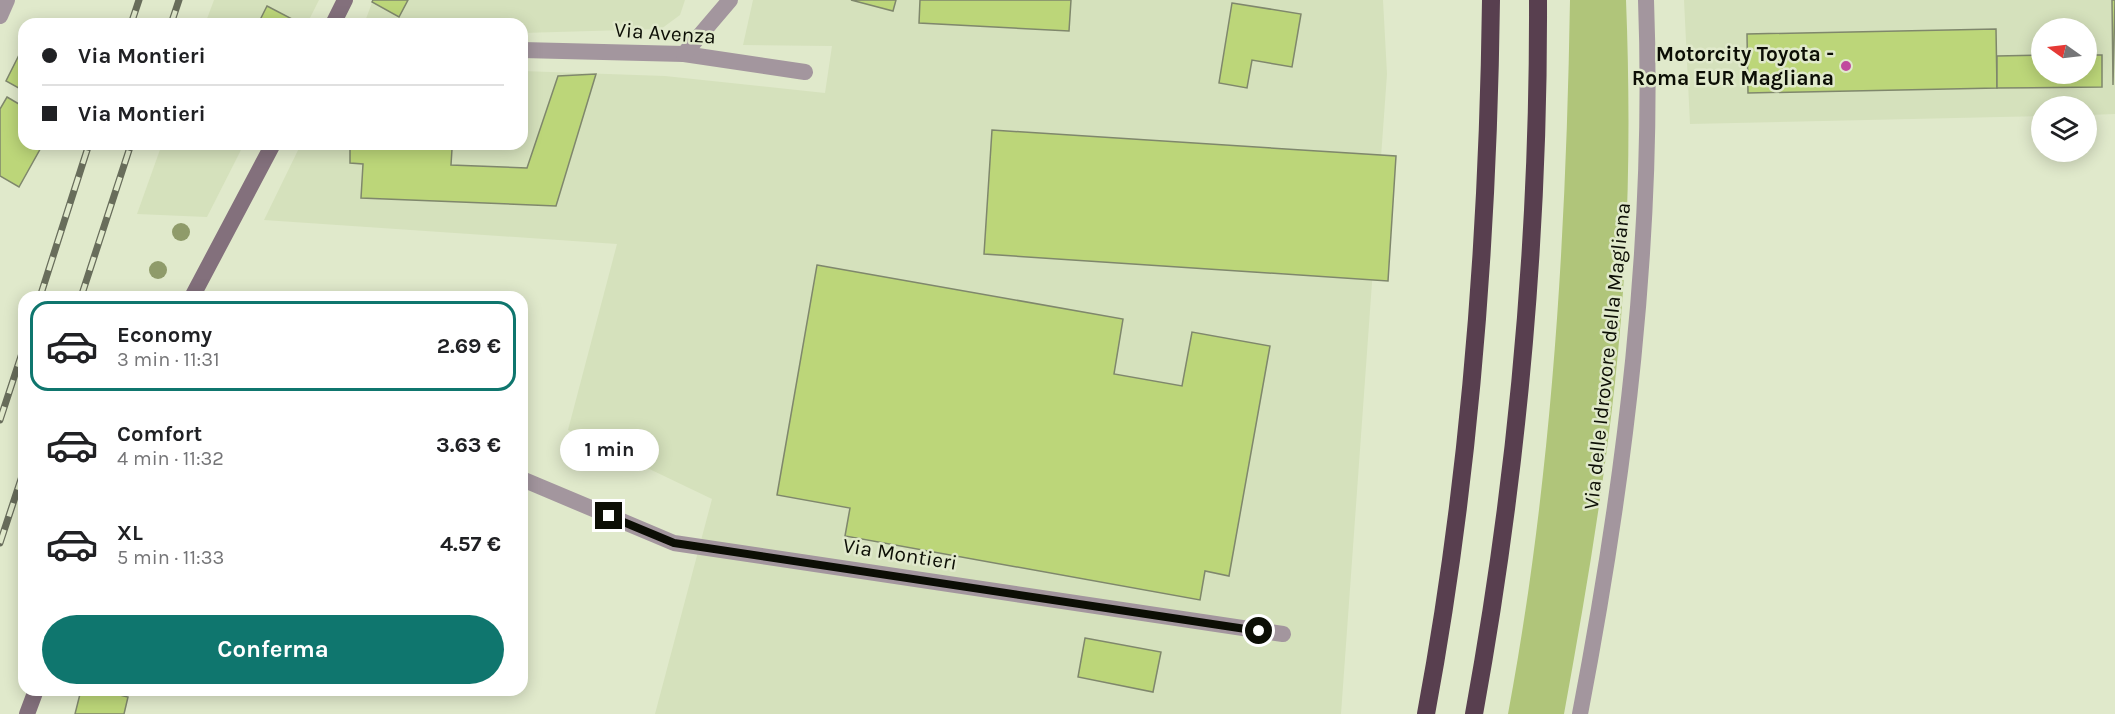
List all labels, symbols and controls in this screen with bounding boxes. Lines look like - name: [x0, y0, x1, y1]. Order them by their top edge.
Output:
- street label: Via Avenza: [613, 17, 717, 49]
- north arrow: [2031, 18, 2097, 84]
- map controls: [2031, 18, 2097, 162]
- place label: Motorcity Toyota - Roma EUR Magliana: [1632, 42, 1834, 90]
- text: Via Montieri: [78, 43, 206, 69]
- marker: Motorcity Toyota - Roma EUR Magliana: [1839, 59, 1853, 73]
- button: layers: [2031, 96, 2097, 162]
- text: Via Montieri: [78, 101, 206, 127]
- street label: Via delle Idrovore della Magliana: [1579, 201, 1635, 511]
- icon: car: [45, 319, 99, 373]
- text: Economy: [117, 322, 212, 348]
- text: 2.69 €: [437, 333, 501, 359]
- text: 3 min · 11:31: [117, 348, 220, 371]
- icon: car: [45, 418, 99, 472]
- text: Comfort: [117, 421, 202, 447]
- callout: 1 min: [560, 429, 658, 471]
- text: 3.63 €: [436, 432, 501, 458]
- text: 1 min: [584, 438, 635, 461]
- text: 4 min · 11:32: [117, 447, 224, 470]
- route end: [595, 502, 622, 529]
- icon: car: [45, 517, 99, 571]
- text: XL: [117, 520, 143, 546]
- text: 4.57 €: [440, 531, 501, 557]
- street label: Via Montieri: [841, 533, 959, 575]
- text: 5 min · 11:33: [117, 546, 224, 569]
- button: Conferma: [42, 615, 504, 684]
- route start: [1245, 617, 1272, 644]

